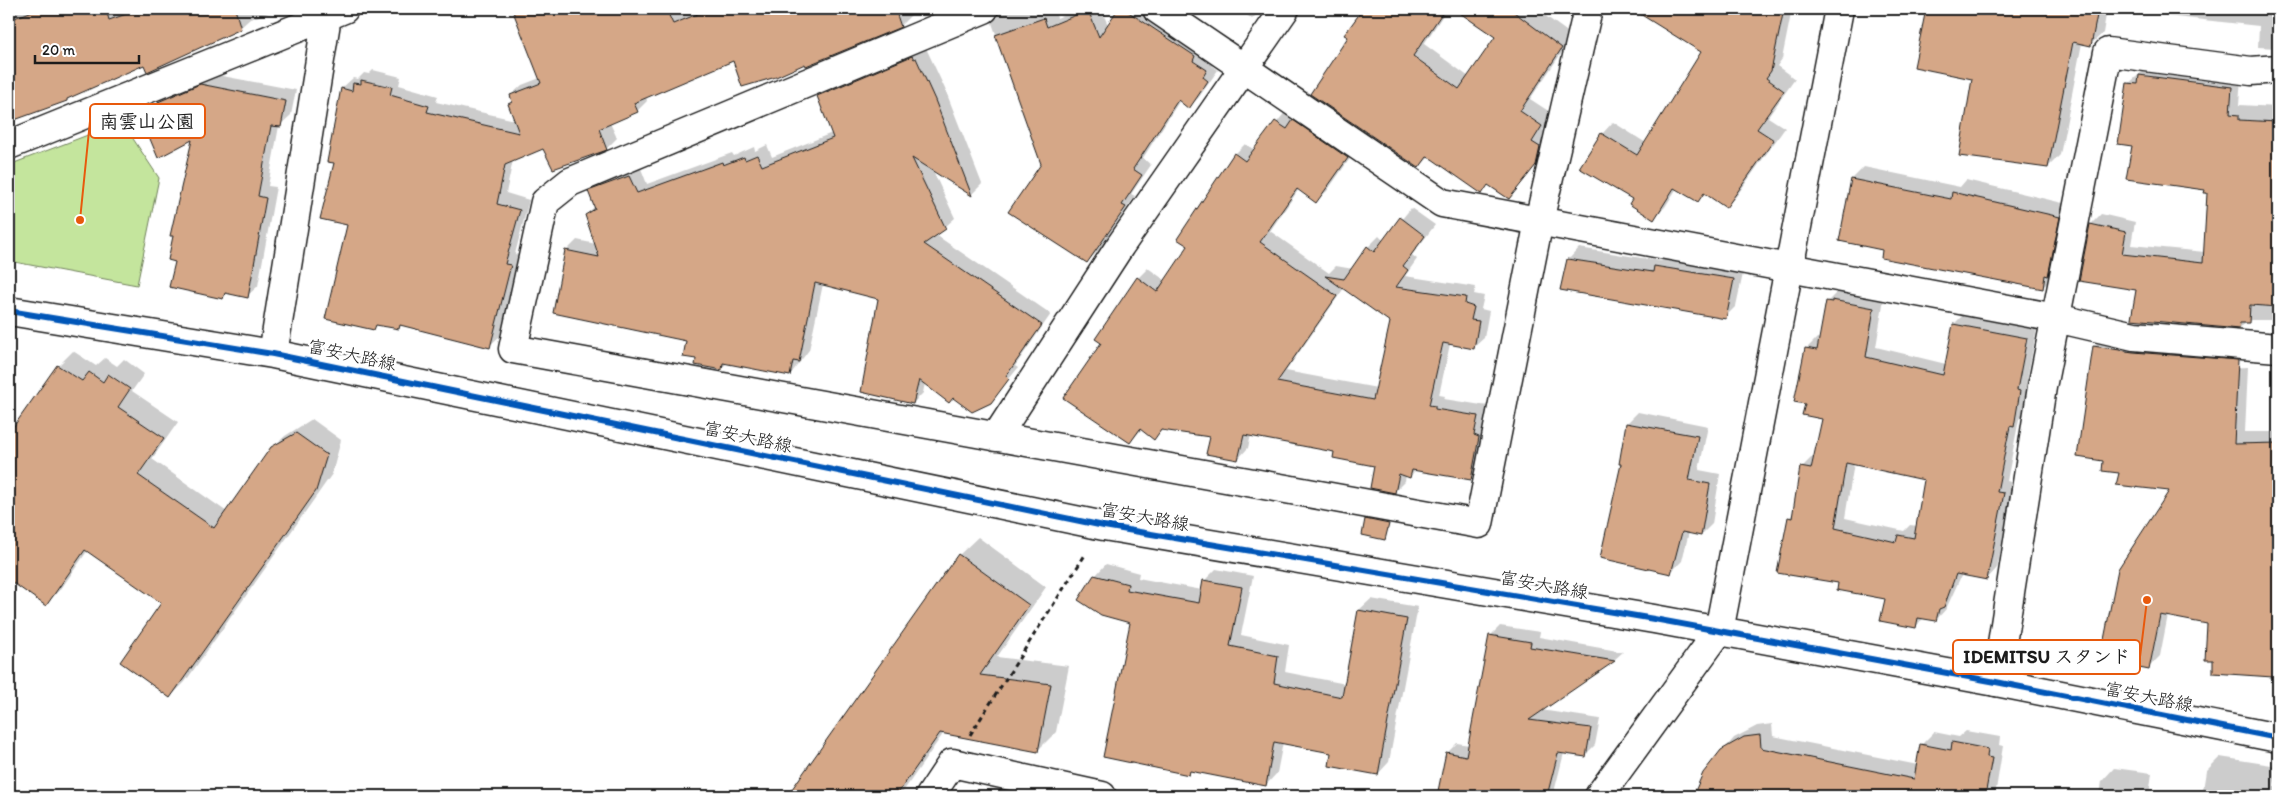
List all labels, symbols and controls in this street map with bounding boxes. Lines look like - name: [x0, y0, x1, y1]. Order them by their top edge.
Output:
- scale bar: [35, 32, 139, 64]
- text: 20 m: [42, 41, 76, 59]
- callout: 南雲山公園: [90, 104, 205, 138]
- text: 南雲山公園: [99, 110, 195, 133]
- street label: 富安大路線: [306, 335, 398, 375]
- street label: 富安大路線: [702, 417, 794, 457]
- street label: 富安大路線: [1099, 498, 1191, 536]
- street label: 富安大路線: [1498, 566, 1590, 604]
- callout: IDEMITSU スタンド: [1953, 640, 2140, 674]
- text: IDEMITSU スタンド: [1963, 645, 2131, 668]
- street label: 富安大路線: [2103, 678, 2195, 716]

